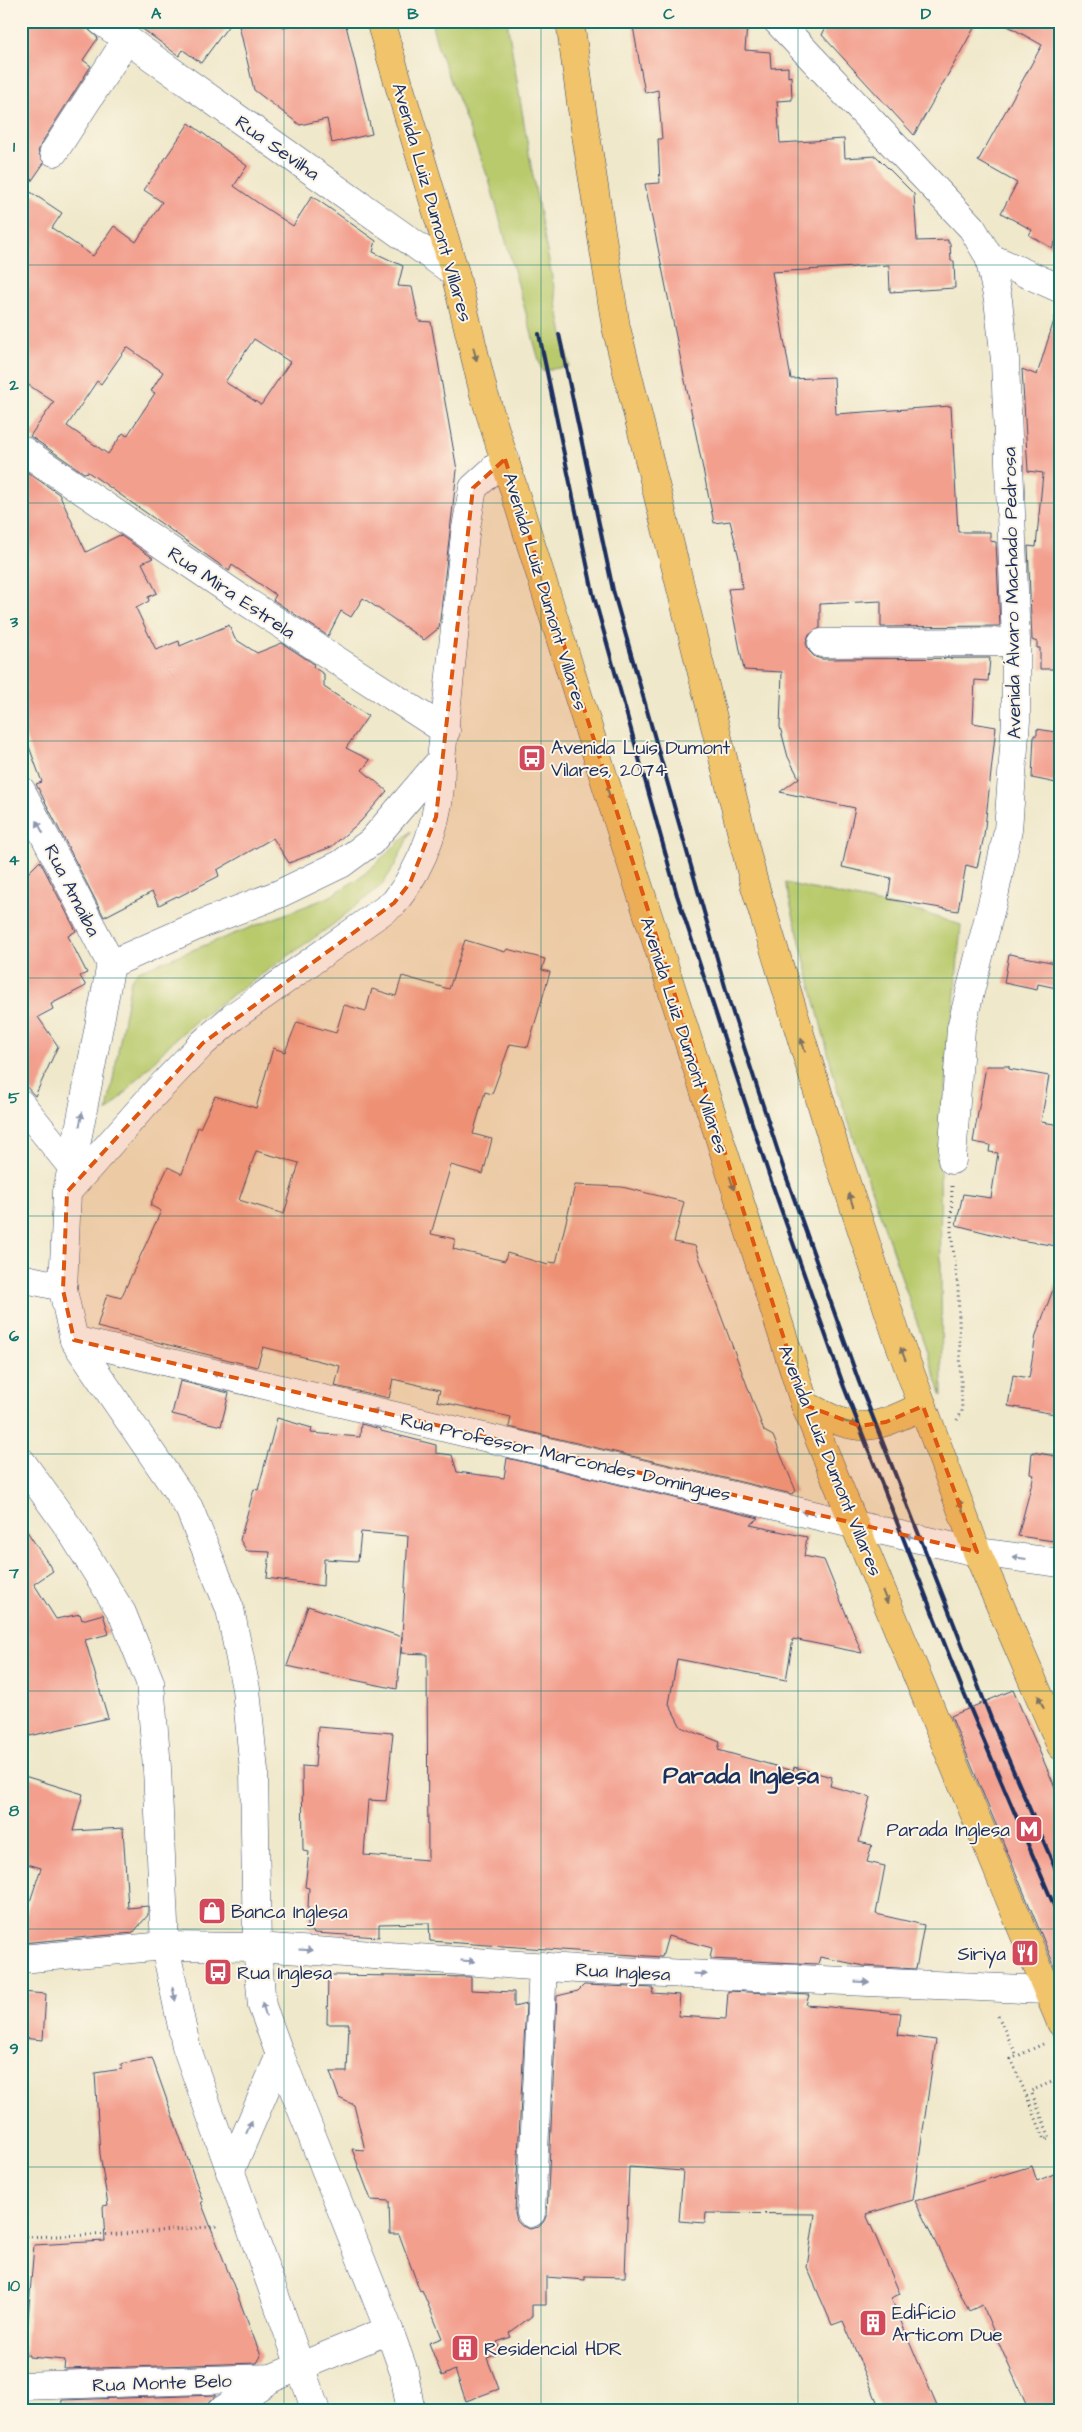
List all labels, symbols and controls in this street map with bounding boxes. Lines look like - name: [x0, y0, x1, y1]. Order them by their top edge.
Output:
- text: A: [151, 3, 162, 25]
- text: B: [407, 3, 419, 25]
- text: C: [663, 3, 675, 25]
- text: D: [921, 3, 932, 25]
- street label: Avenida Luiz Dumont Villares: [384, 80, 479, 325]
- street label: Rua Sevilha: [229, 109, 325, 188]
- text: 1: [13, 136, 16, 158]
- one-way arrow: [471, 347, 479, 362]
- text: 2: [8, 374, 19, 396]
- street label: Avenida Álvaro Machado Pedrosa: [996, 446, 1029, 739]
- street label: Avenida Luiz Dumont Villares: [495, 469, 594, 714]
- street label: Rua Mira Estrela: [162, 540, 301, 646]
- text: 3: [9, 611, 19, 633]
- place label: Avenida Luís Dumont Vilares, 2074: [551, 735, 730, 784]
- bus stop icon: Avenida Luís Dumont Vilares, 2074: [517, 743, 547, 773]
- one-way arrow: [605, 787, 613, 802]
- one-way arrow: [36, 820, 45, 834]
- street label: Rua Amaiba: [37, 840, 107, 942]
- text: 4: [9, 849, 20, 871]
- street label: Avenida Luiz Dumont Villares: [633, 914, 735, 1157]
- one-way arrow: [799, 1037, 807, 1052]
- text: 5: [8, 1087, 20, 1109]
- one-way arrow: [77, 1111, 85, 1126]
- one-way arrow: [729, 1175, 737, 1190]
- one-way arrow: [847, 1192, 855, 1207]
- text: 6: [9, 1325, 19, 1347]
- street label: Avenida Luiz Dumont Villares: [771, 1341, 888, 1580]
- one-way arrow: [899, 1346, 907, 1361]
- one-way arrow: [212, 1371, 227, 1379]
- street label: Rua Professor Marcondes Domingues: [398, 1406, 733, 1510]
- one-way arrow: [370, 1408, 385, 1416]
- one-way arrow: [842, 1420, 857, 1428]
- one-way arrow: [957, 1498, 965, 1513]
- one-way arrow: [801, 1509, 816, 1517]
- one-way arrow: [904, 1533, 920, 1541]
- one-way arrow: [1011, 1553, 1027, 1561]
- text: 7: [8, 1562, 19, 1584]
- one-way arrow: [882, 1590, 890, 1604]
- one-way arrow: [1036, 1695, 1044, 1709]
- district label: Parada Inglesa: [663, 1759, 820, 1794]
- text: 8: [9, 1800, 20, 1822]
- metro station icon: Parada Inglesa: [1014, 1814, 1044, 1844]
- place label: Parada Inglesa: [886, 1817, 1010, 1845]
- shop icon: Banca Inglesa: [197, 1896, 227, 1926]
- place label: Banca Inglesa: [231, 1899, 348, 1927]
- restaurant icon: Siriya: [1010, 1938, 1040, 1968]
- place label: Siriya: [957, 1941, 1006, 1969]
- one-way arrow: [298, 1946, 314, 1954]
- bus stop icon: Rua Inglesa: [203, 1957, 233, 1987]
- street label: Rua Inglesa: [575, 1957, 671, 1989]
- one-way arrow: [460, 1958, 476, 1966]
- place label: Rua Inglesa: [237, 1960, 332, 1988]
- one-way arrow: [692, 1971, 708, 1979]
- one-way arrow: [854, 1978, 870, 1986]
- one-way arrow: [170, 1986, 178, 2001]
- one-way arrow: [260, 2001, 268, 2017]
- text: 9: [9, 2038, 19, 2060]
- one-way arrow: [246, 2120, 254, 2134]
- text: 10: [8, 2275, 20, 2297]
- place label: Edifício Articom Due: [892, 2300, 1003, 2349]
- building icon: Edifício Articom Due: [858, 2308, 888, 2338]
- building icon: Residencial HDR: [450, 2333, 480, 2363]
- place label: Residencial HDR: [484, 2336, 622, 2363]
- street label: Rua Monte Belo: [92, 2368, 232, 2399]

